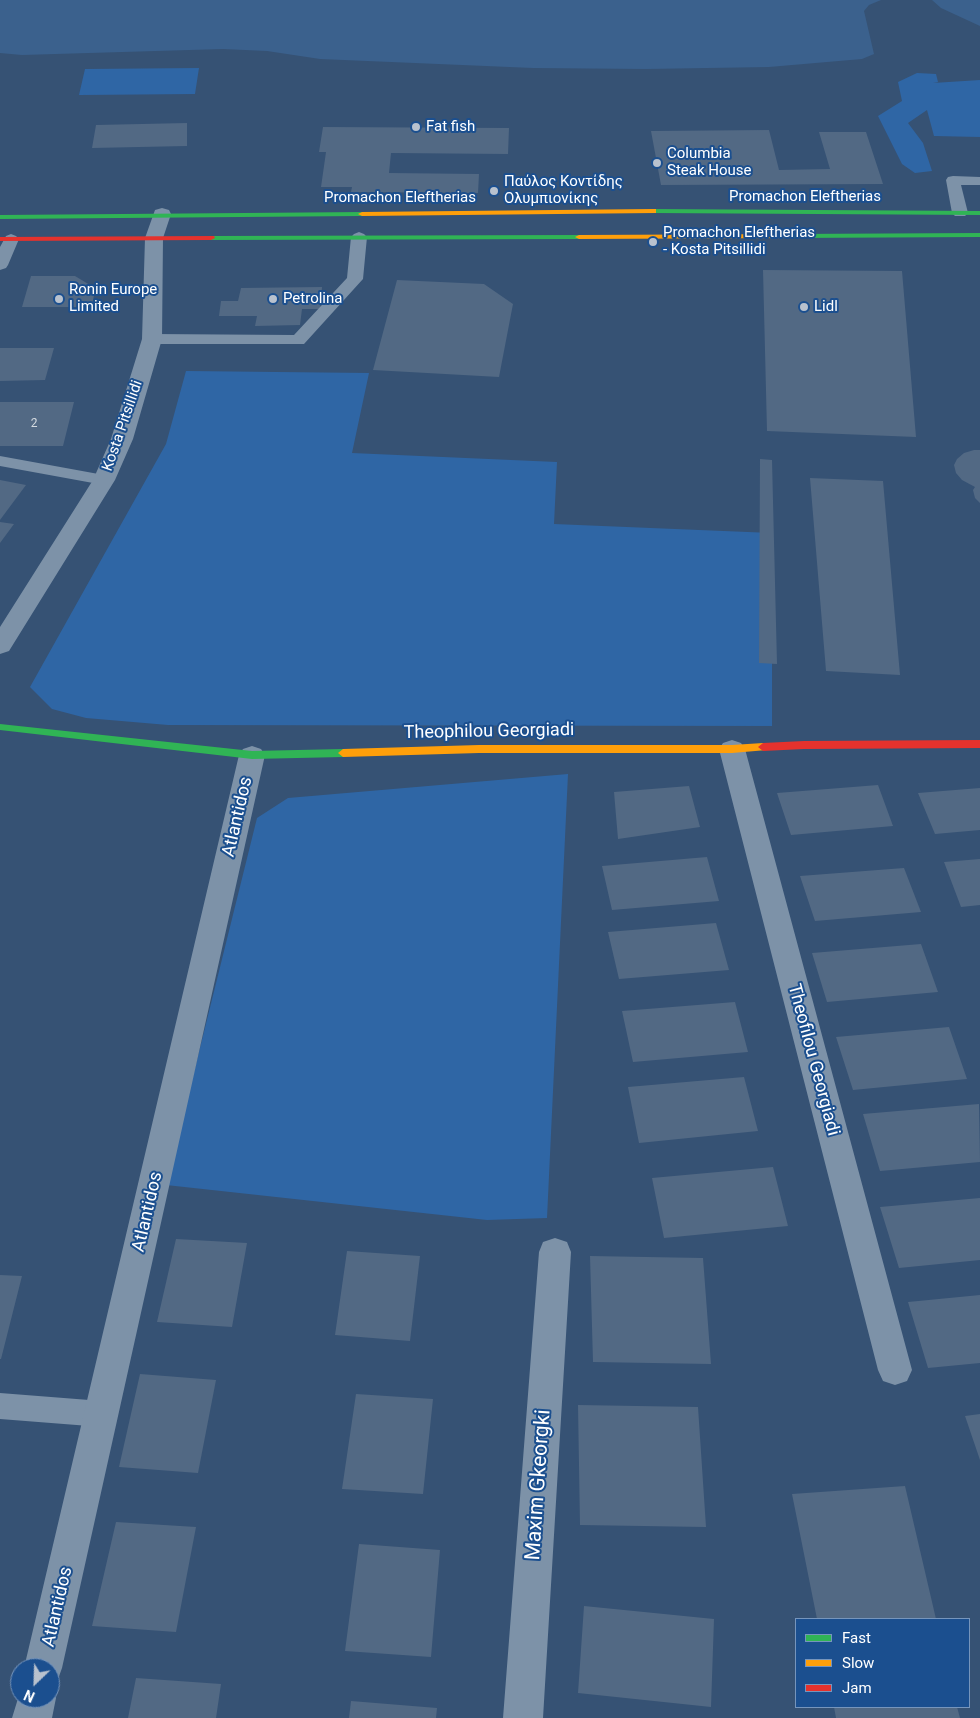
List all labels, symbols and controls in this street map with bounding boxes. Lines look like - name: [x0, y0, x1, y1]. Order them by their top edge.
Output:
- place label: Fat fish: [426, 118, 475, 136]
- marker: Fat fish: [410, 121, 422, 133]
- place label: Columbia Steak House: [667, 145, 751, 180]
- marker: Columbia Steak House: [651, 157, 663, 169]
- place label: Παύλος Κοντίδης Ολυμπιονίκης: [504, 173, 623, 208]
- marker: Παύλος Κοντίδης Ολυμπιονίκης: [488, 185, 500, 197]
- street label: Promachon Eleftherias: [729, 188, 881, 206]
- street label: Promachon Eleftherias: [324, 189, 476, 207]
- place label: Promachon Eleftherias - Kosta Pitsillidi: [663, 224, 815, 259]
- marker: Promachon Eleftherias - Kosta Pitsillidi: [647, 236, 659, 248]
- place label: Ronin Europe Limited: [69, 281, 157, 316]
- place label: Petrolina: [283, 290, 342, 308]
- marker: Ronin Europe Limited: [53, 293, 65, 305]
- marker: Petrolina: [267, 293, 279, 305]
- place label: Lidl: [814, 298, 838, 316]
- marker: Lidl: [798, 301, 810, 313]
- street label: Kosta Pitsillidi: [99, 378, 147, 474]
- house number: 2: [31, 417, 37, 431]
- street label: Theophilou Georgiadi: [403, 720, 575, 744]
- street label: Atlantidos: [218, 775, 258, 859]
- street label: Theofilou Georgiadi: [782, 982, 844, 1138]
- street label: Atlantidos: [128, 1170, 168, 1254]
- street label: Maxim Gkeorgki: [521, 1409, 557, 1561]
- street label: Atlantidos: [38, 1565, 78, 1649]
- legend: [795, 1618, 970, 1708]
- text: Fast: [842, 1629, 871, 1647]
- text: Slow: [842, 1654, 874, 1672]
- north arrow: [10, 1658, 60, 1708]
- text: Jam: [842, 1679, 872, 1697]
- text: N: [22, 1686, 37, 1705]

